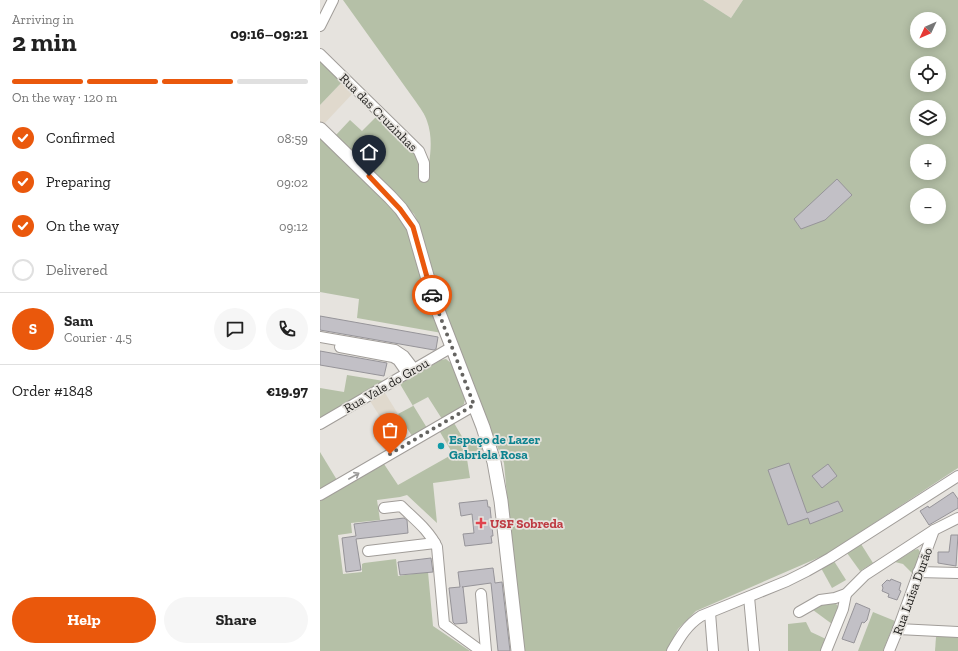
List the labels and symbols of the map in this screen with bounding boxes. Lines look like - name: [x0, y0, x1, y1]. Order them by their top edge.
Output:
- north arrow: [910, 12, 946, 48]
- street label: Rua das Cruzinhas: [337, 70, 421, 155]
- pin: [352, 135, 386, 176]
- courier: [412, 275, 452, 315]
- street label: Rua Vale do Grou: [341, 355, 432, 416]
- pin: [373, 413, 407, 454]
- place label: Espaço de Lazer Gabriela Rosa: [449, 432, 540, 462]
- marker: Espaço de Lazer Gabriela Rosa: [436, 441, 446, 451]
- one-way arrow: [348, 471, 360, 479]
- place label: USF Sobreda: [490, 516, 564, 531]
- marker: USF Sobreda: [475, 517, 487, 529]
- street label: Rua Luísa Durão: [890, 545, 935, 637]

